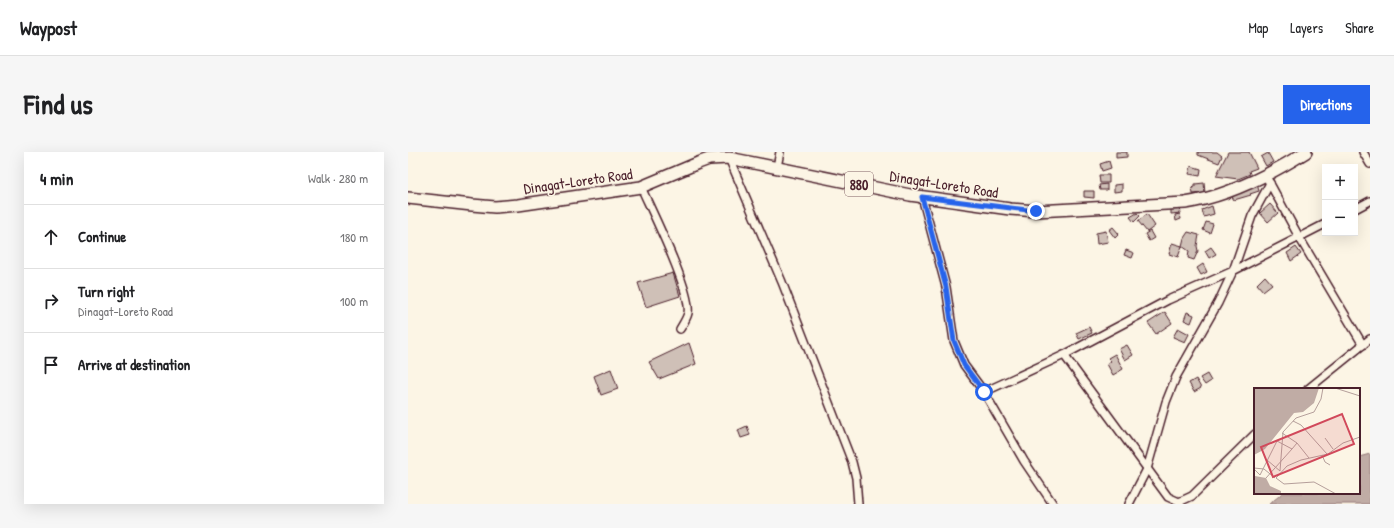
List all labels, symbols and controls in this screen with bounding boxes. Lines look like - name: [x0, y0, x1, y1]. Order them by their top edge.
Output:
- text: Waypost: [20, 15, 77, 41]
- text: Map: [1248, 18, 1268, 37]
- text: Layers: [1290, 18, 1323, 37]
- text: Share: [1345, 18, 1374, 37]
- text: Find us: [24, 85, 93, 123]
- button: Directions: [1283, 85, 1370, 124]
- street label: Dinagat-Loreto Road: [522, 163, 634, 199]
- map controls: [1322, 164, 1358, 236]
- button: +: [1322, 164, 1358, 200]
- street label: Dinagat-Loreto Road: [888, 165, 1000, 203]
- text: 4 min: [40, 167, 73, 190]
- text: Walk · 280 m: [308, 169, 368, 187]
- road number: 880: [845, 172, 873, 196]
- button: −: [1322, 200, 1358, 236]
- route end: [1027, 202, 1045, 220]
- icon: ahead: [40, 226, 62, 248]
- text: Continue: [78, 226, 126, 247]
- text: 180 m: [340, 228, 368, 246]
- text: Turn right: [78, 281, 134, 302]
- icon: right: [40, 290, 62, 312]
- text: 100 m: [340, 292, 368, 310]
- text: Dinagat-Loreto Road: [78, 302, 173, 320]
- icon: arrive: [40, 354, 62, 376]
- text: Arrive at destination: [78, 354, 190, 375]
- route start: [975, 383, 993, 401]
- inset map: [1254, 388, 1360, 494]

